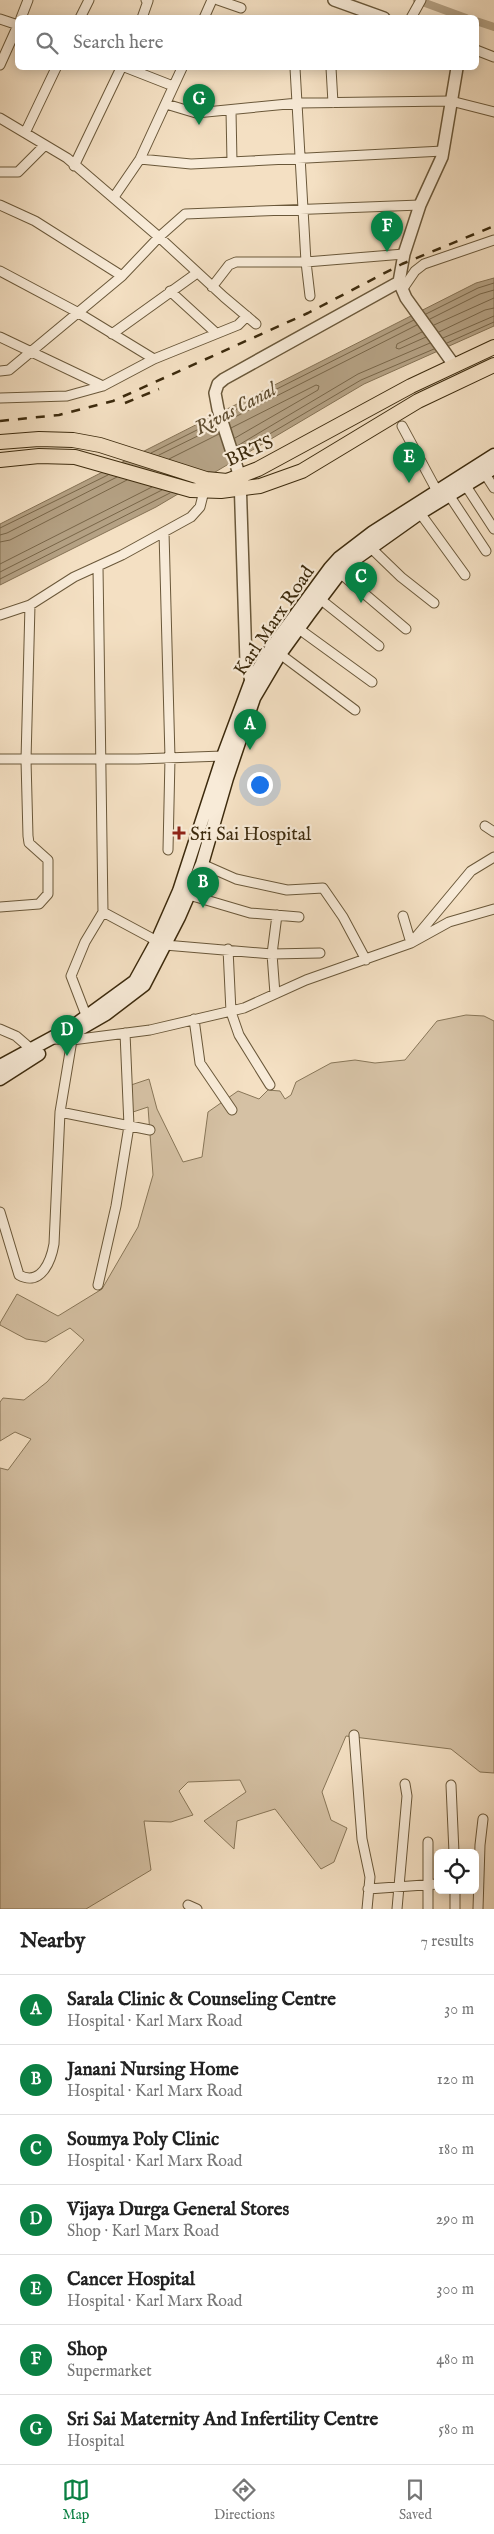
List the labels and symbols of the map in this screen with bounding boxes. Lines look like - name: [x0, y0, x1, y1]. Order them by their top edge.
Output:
- pin: G: [183, 84, 215, 125]
- pin: F: [371, 211, 403, 252]
- water label: Rivas Canal: [191, 376, 283, 441]
- street label: BRTS: [222, 431, 278, 473]
- pin: E: [393, 442, 425, 483]
- street label: Karl Marx Road: [229, 561, 321, 681]
- pin: C: [345, 562, 377, 603]
- pin: A: [234, 709, 266, 750]
- your location: [247, 772, 273, 798]
- place label: Sri Sai Hospital: [190, 823, 312, 847]
- marker: Sri Sai Hospital: [172, 826, 186, 840]
- pin: B: [187, 867, 219, 908]
- pin: D: [51, 1015, 83, 1056]

